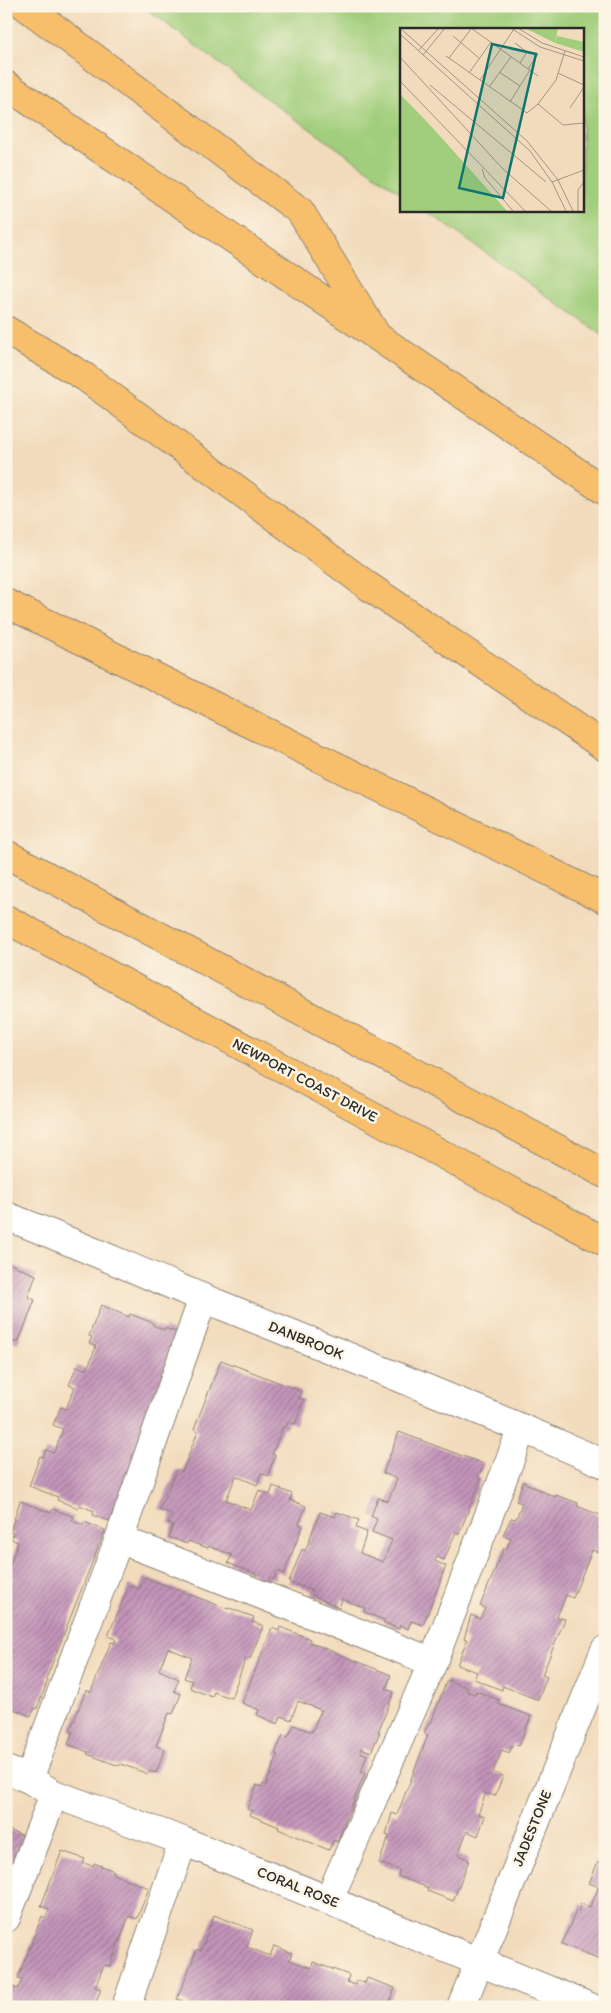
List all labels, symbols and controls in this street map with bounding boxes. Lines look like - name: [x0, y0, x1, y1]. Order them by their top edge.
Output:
- inset map: [400, 28, 584, 211]
- street label: NEWPORT COAST DRIVE: [229, 1034, 381, 1126]
- street label: DANBROOK: [266, 1317, 347, 1363]
- street label: JADESTONE: [509, 1787, 555, 1869]
- street label: CORAL ROSE: [254, 1862, 342, 1912]

